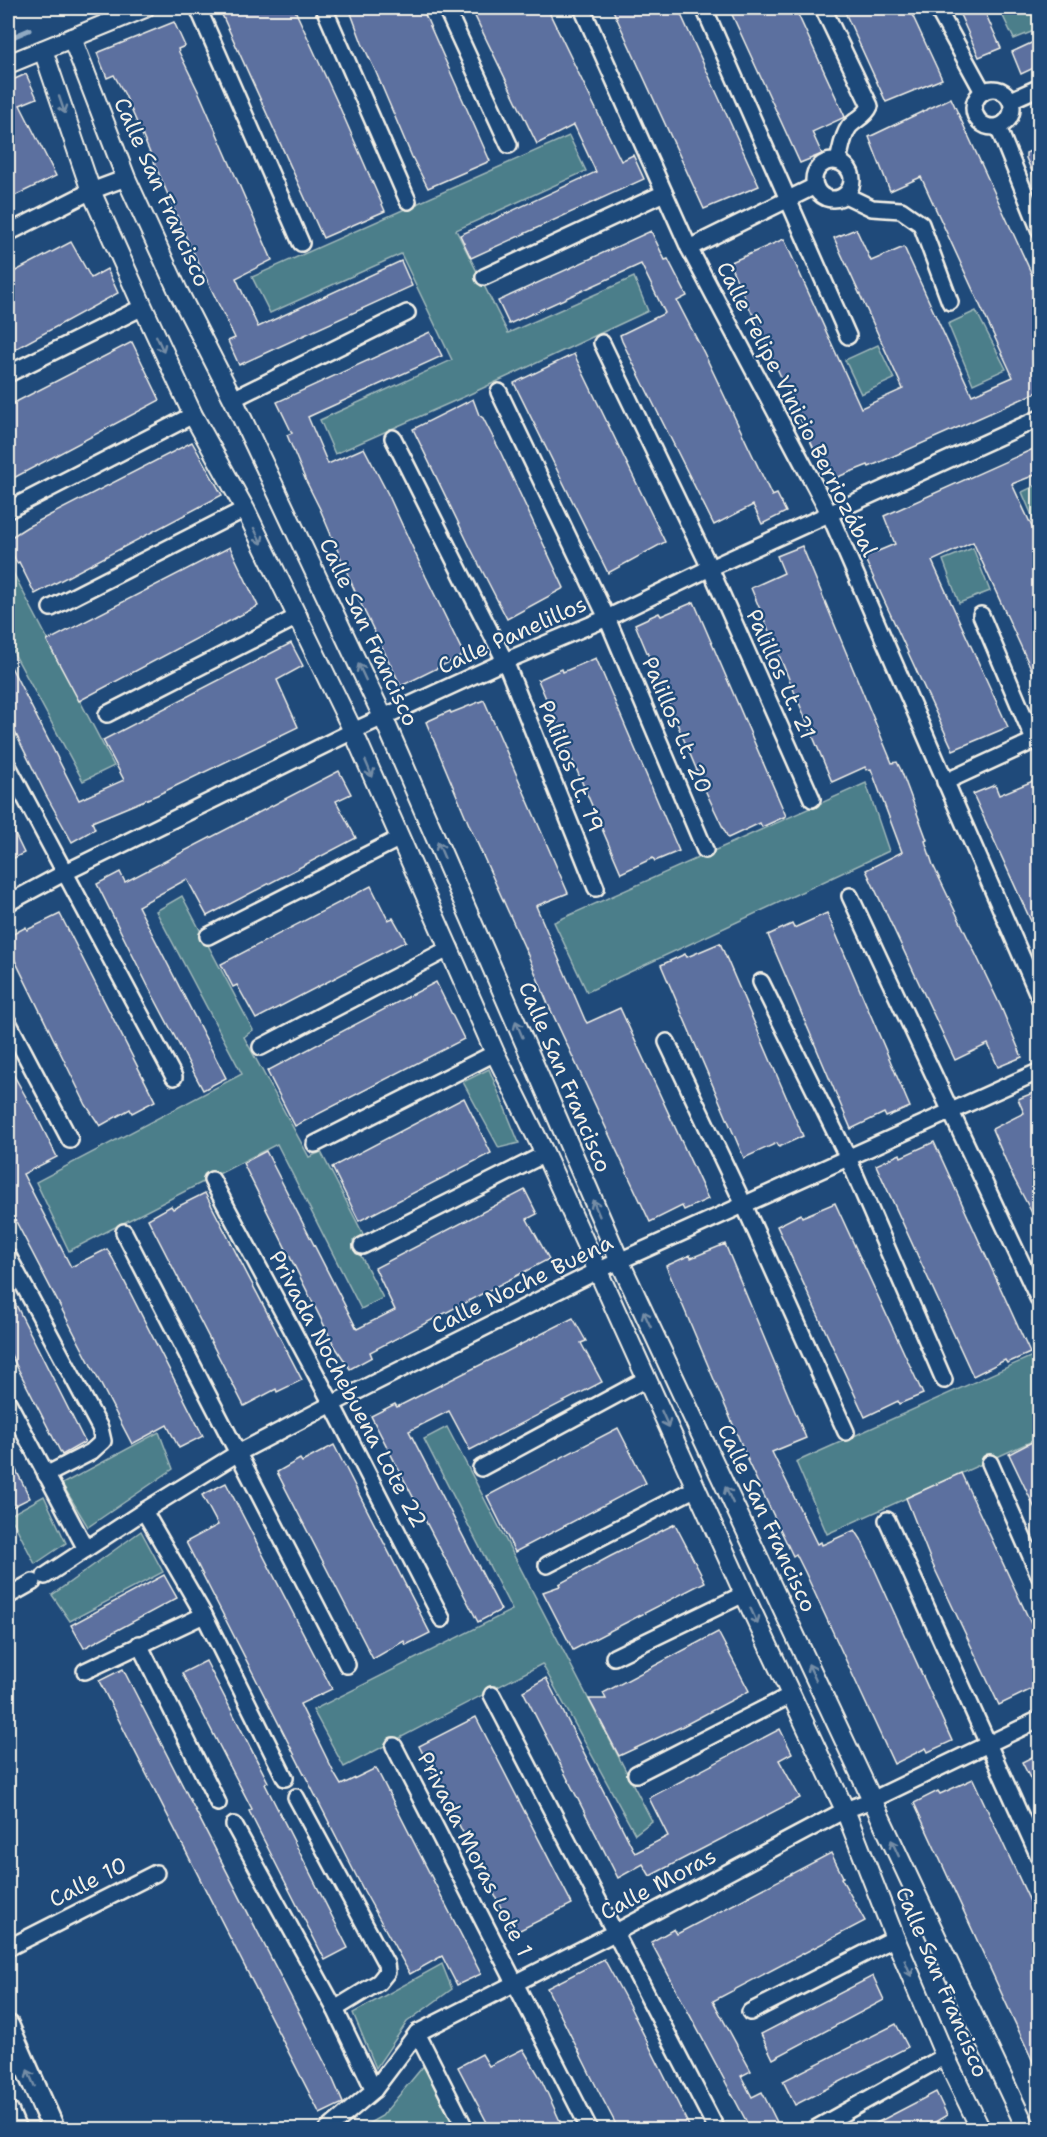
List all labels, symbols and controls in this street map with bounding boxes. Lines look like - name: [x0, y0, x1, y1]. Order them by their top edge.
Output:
- street label: Calle San Francisco: [107, 93, 217, 291]
- one-way arrow: [58, 95, 69, 114]
- street label: Calle Felipe Vinicio Berriozábal: [710, 256, 884, 562]
- one-way arrow: [155, 334, 166, 352]
- one-way arrow: [253, 526, 264, 544]
- street label: Calle San Francisco: [313, 533, 425, 731]
- street label: Calle Panelillos: [433, 589, 591, 681]
- street label: Palillos Lt. 21: [739, 604, 823, 744]
- street label: Palillos Lt. 20: [635, 652, 719, 798]
- one-way arrow: [355, 664, 367, 682]
- street label: Palillos Lt. 19: [531, 696, 611, 836]
- one-way arrow: [364, 759, 376, 777]
- one-way arrow: [435, 842, 446, 860]
- street label: Calle San Francisco: [512, 977, 618, 1177]
- one-way arrow: [512, 1021, 524, 1039]
- one-way arrow: [590, 1199, 601, 1217]
- street label: Calle Noche Buena: [426, 1227, 618, 1341]
- street label: Privada Nochebuena Lote 22: [262, 1245, 434, 1533]
- one-way arrow: [640, 1310, 652, 1328]
- one-way arrow: [660, 1410, 671, 1428]
- street label: Calle San Francisco: [711, 1419, 823, 1617]
- one-way arrow: [723, 1487, 735, 1505]
- one-way arrow: [749, 1607, 761, 1625]
- one-way arrow: [806, 1663, 818, 1681]
- street label: Privada Moras Lote 1: [411, 1747, 539, 1961]
- one-way arrow: [889, 1840, 901, 1858]
- street label: Calle Moras: [595, 1841, 721, 1927]
- street label: Calle 10: [44, 1850, 132, 1914]
- street label: Calle San Francisco: [889, 1882, 995, 2082]
- one-way arrow: [903, 1959, 914, 1977]
- one-way arrow: [25, 2069, 36, 2087]

